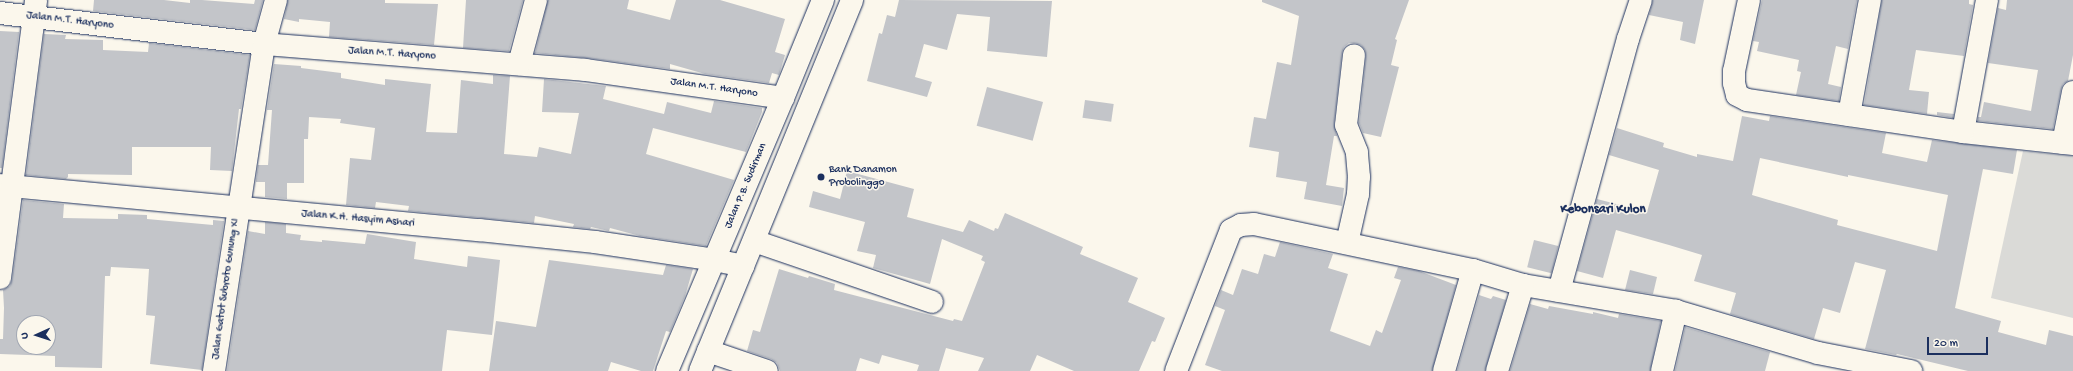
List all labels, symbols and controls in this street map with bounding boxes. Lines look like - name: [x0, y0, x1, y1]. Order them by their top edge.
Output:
- street label: Jalan M.T. Haryono: [26, 9, 114, 33]
- street label: Jalan M.T. Haryono: [348, 44, 436, 64]
- street label: Jalan M.T. Haryono: [670, 75, 758, 101]
- street label: Jalan P.B. Sudirman: [722, 141, 770, 231]
- place label: Bank Danamon Probolinggo: [829, 164, 897, 190]
- marker: Bank Danamon Probolinggo: [816, 172, 826, 182]
- district label: Kebonsari Kulon: [1560, 202, 1646, 218]
- street label: Jalan K.H. Hasyim Ashari: [301, 207, 415, 231]
- street label: Jalan Gatot Subroto Gunung XI: [210, 218, 242, 360]
- north arrow: [16, 315, 56, 355]
- scale bar: [1929, 329, 1990, 355]
- text: U: [19, 332, 31, 339]
- text: 20 m: [1934, 337, 1958, 351]

